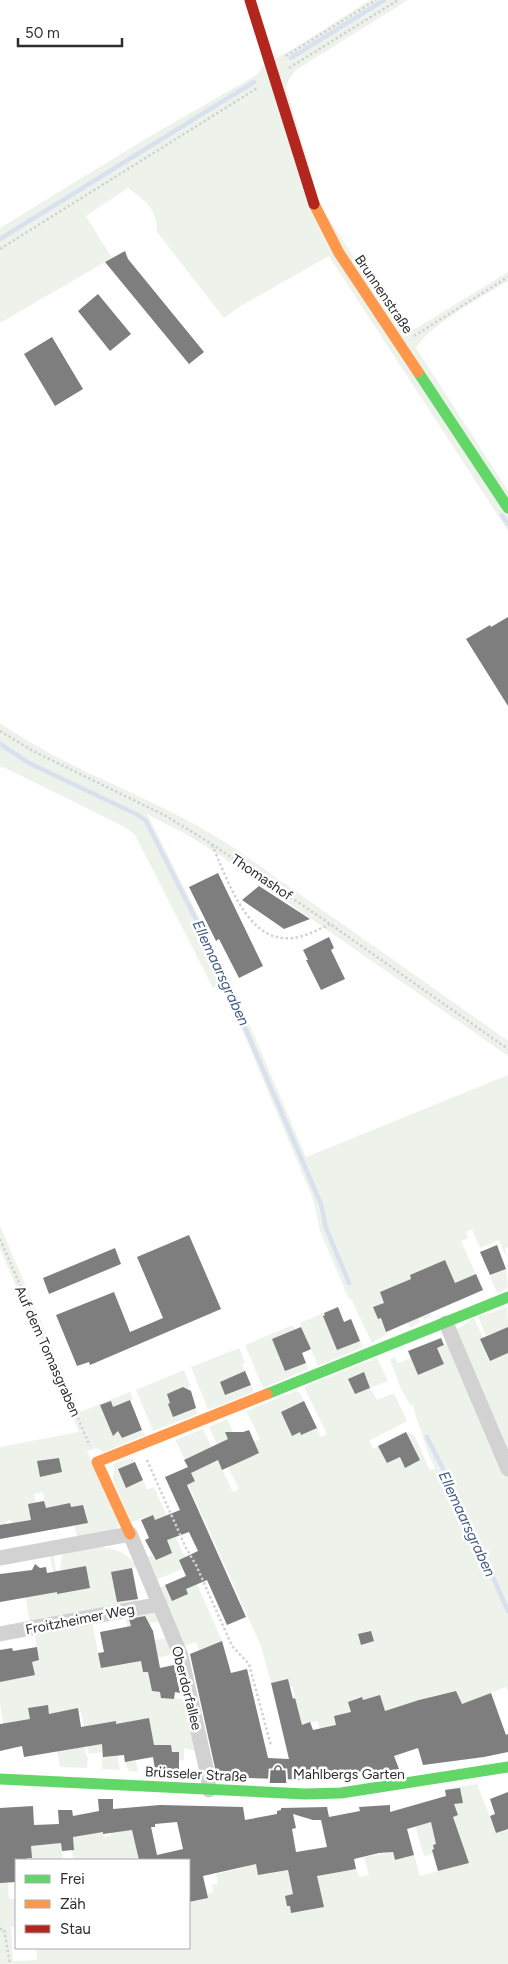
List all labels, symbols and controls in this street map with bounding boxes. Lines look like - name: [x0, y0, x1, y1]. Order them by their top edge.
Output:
- scale bar: [18, 15, 121, 47]
- text: 50 m: [25, 24, 60, 42]
- street label: Brunnenstraße: [351, 252, 416, 337]
- street label: Thomashof: [228, 851, 296, 905]
- water label: Ellemaarsgraben: [189, 917, 253, 1029]
- street label: Auf dem Tomasgraben: [11, 1283, 84, 1419]
- water label: Ellemaarsgraben: [435, 1468, 499, 1580]
- street label: Froitzheimer Weg: [24, 1601, 136, 1638]
- street label: Oberdorfallee: [168, 1644, 205, 1732]
- street label: Brüsseler Straße: [145, 1763, 248, 1786]
- shop icon: Mahlbergs Garten: [267, 1763, 289, 1785]
- place label: Mahlbergs Garten: [293, 1766, 405, 1783]
- legend: [15, 1859, 190, 1949]
- text: Frei: [60, 1870, 85, 1888]
- text: Zäh: [60, 1895, 86, 1913]
- text: Stau: [60, 1920, 91, 1938]

